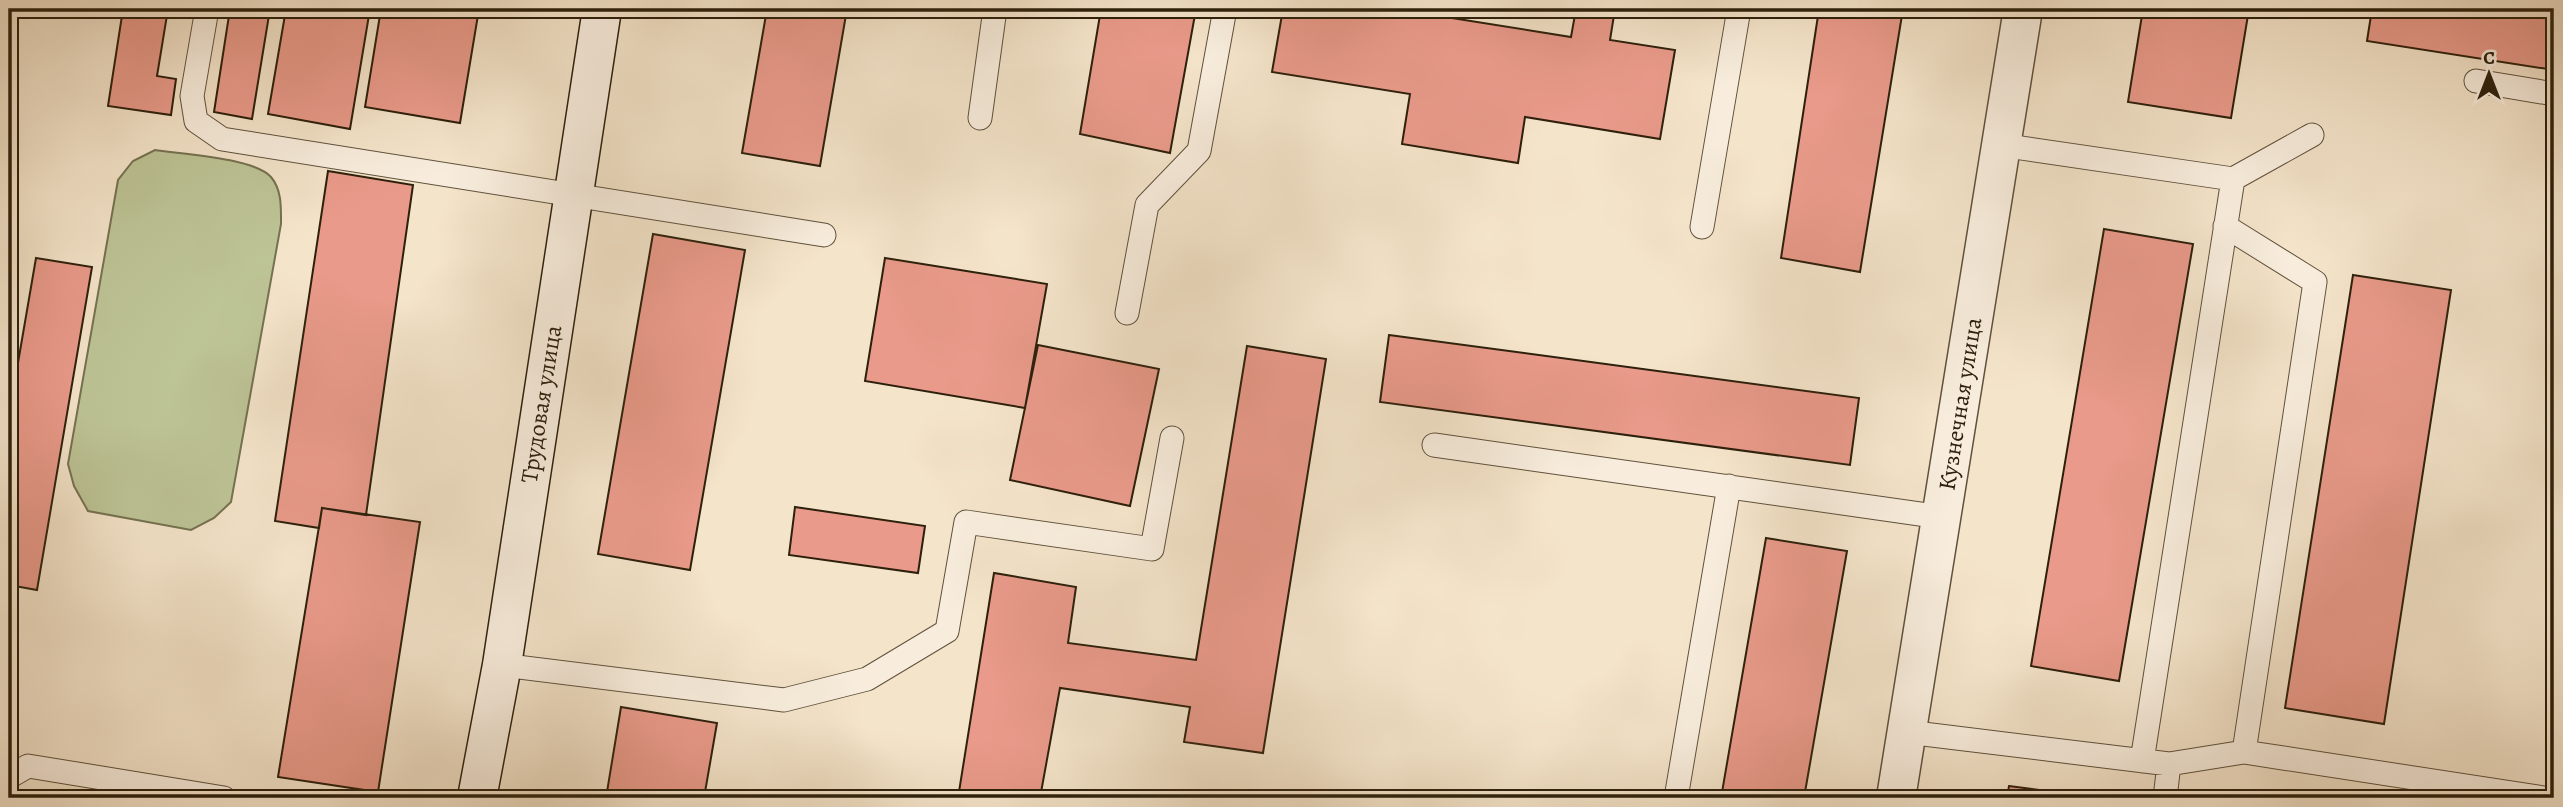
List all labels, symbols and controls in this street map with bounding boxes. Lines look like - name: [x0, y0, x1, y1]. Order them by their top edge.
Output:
- north arrow: [2454, 38, 2524, 108]
- text: С: [2483, 45, 2495, 71]
- street label: Кузнечная улица: [1931, 315, 1989, 493]
- street label: Трудовая улица: [513, 323, 569, 485]

